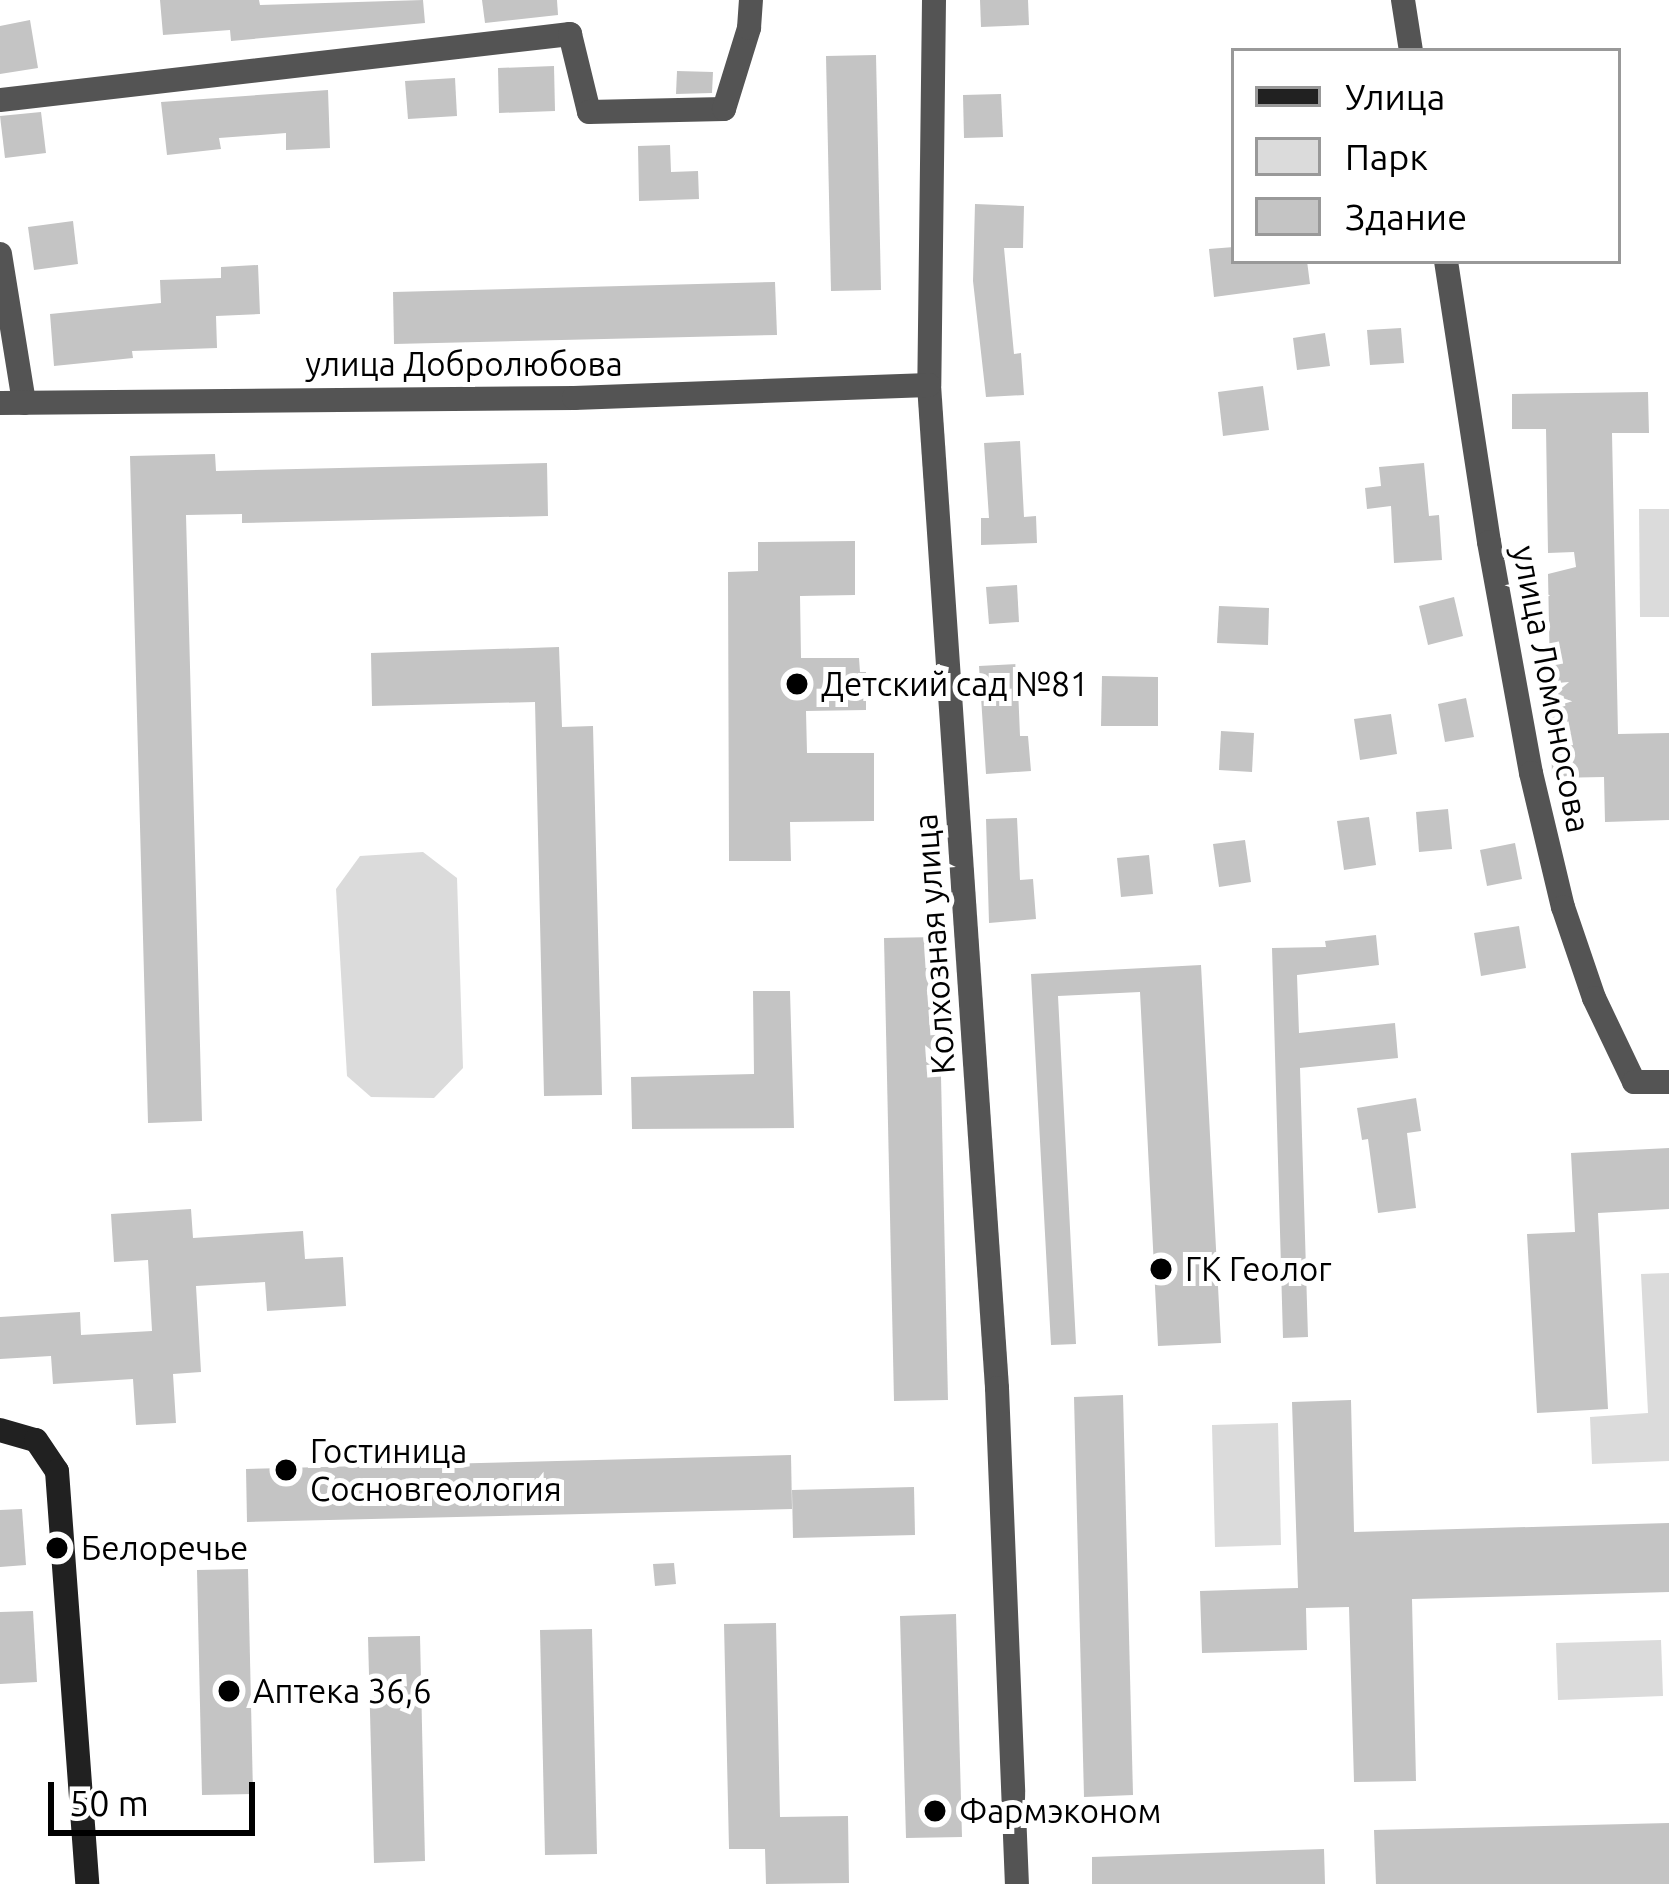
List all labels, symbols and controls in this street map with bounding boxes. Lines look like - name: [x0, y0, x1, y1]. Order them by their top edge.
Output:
- legend: [1231, 48, 1621, 264]
- text: Улица: [1345, 76, 1445, 117]
- text: Парк: [1345, 136, 1428, 177]
- text: Здание: [1345, 196, 1467, 237]
- street label: улица Добролюбова: [305, 344, 623, 384]
- street label: улица Ломоносова: [1505, 542, 1599, 836]
- place label: Детский сад №81: [821, 664, 1089, 704]
- marker: Детский сад №81: [784, 671, 810, 697]
- street label: Колхозная улица: [905, 812, 963, 1076]
- place label: ГК Геолог: [1185, 1249, 1332, 1289]
- marker: ГК Геолог: [1148, 1256, 1174, 1282]
- place label: Гостиница Сосновгеология: [310, 1431, 562, 1509]
- marker: Гостиница Сосновгеология: [273, 1457, 299, 1483]
- place label: Белоречье: [81, 1528, 248, 1568]
- marker: Белоречье: [44, 1535, 70, 1561]
- place label: Аптека 36,6: [253, 1671, 432, 1711]
- marker: Аптека 36,6: [216, 1678, 242, 1704]
- scale bar: [54, 1758, 261, 1832]
- text: 50 m: [69, 1782, 149, 1823]
- place label: Фармэконом: [959, 1791, 1162, 1831]
- marker: Фармэконом: [922, 1798, 948, 1824]

